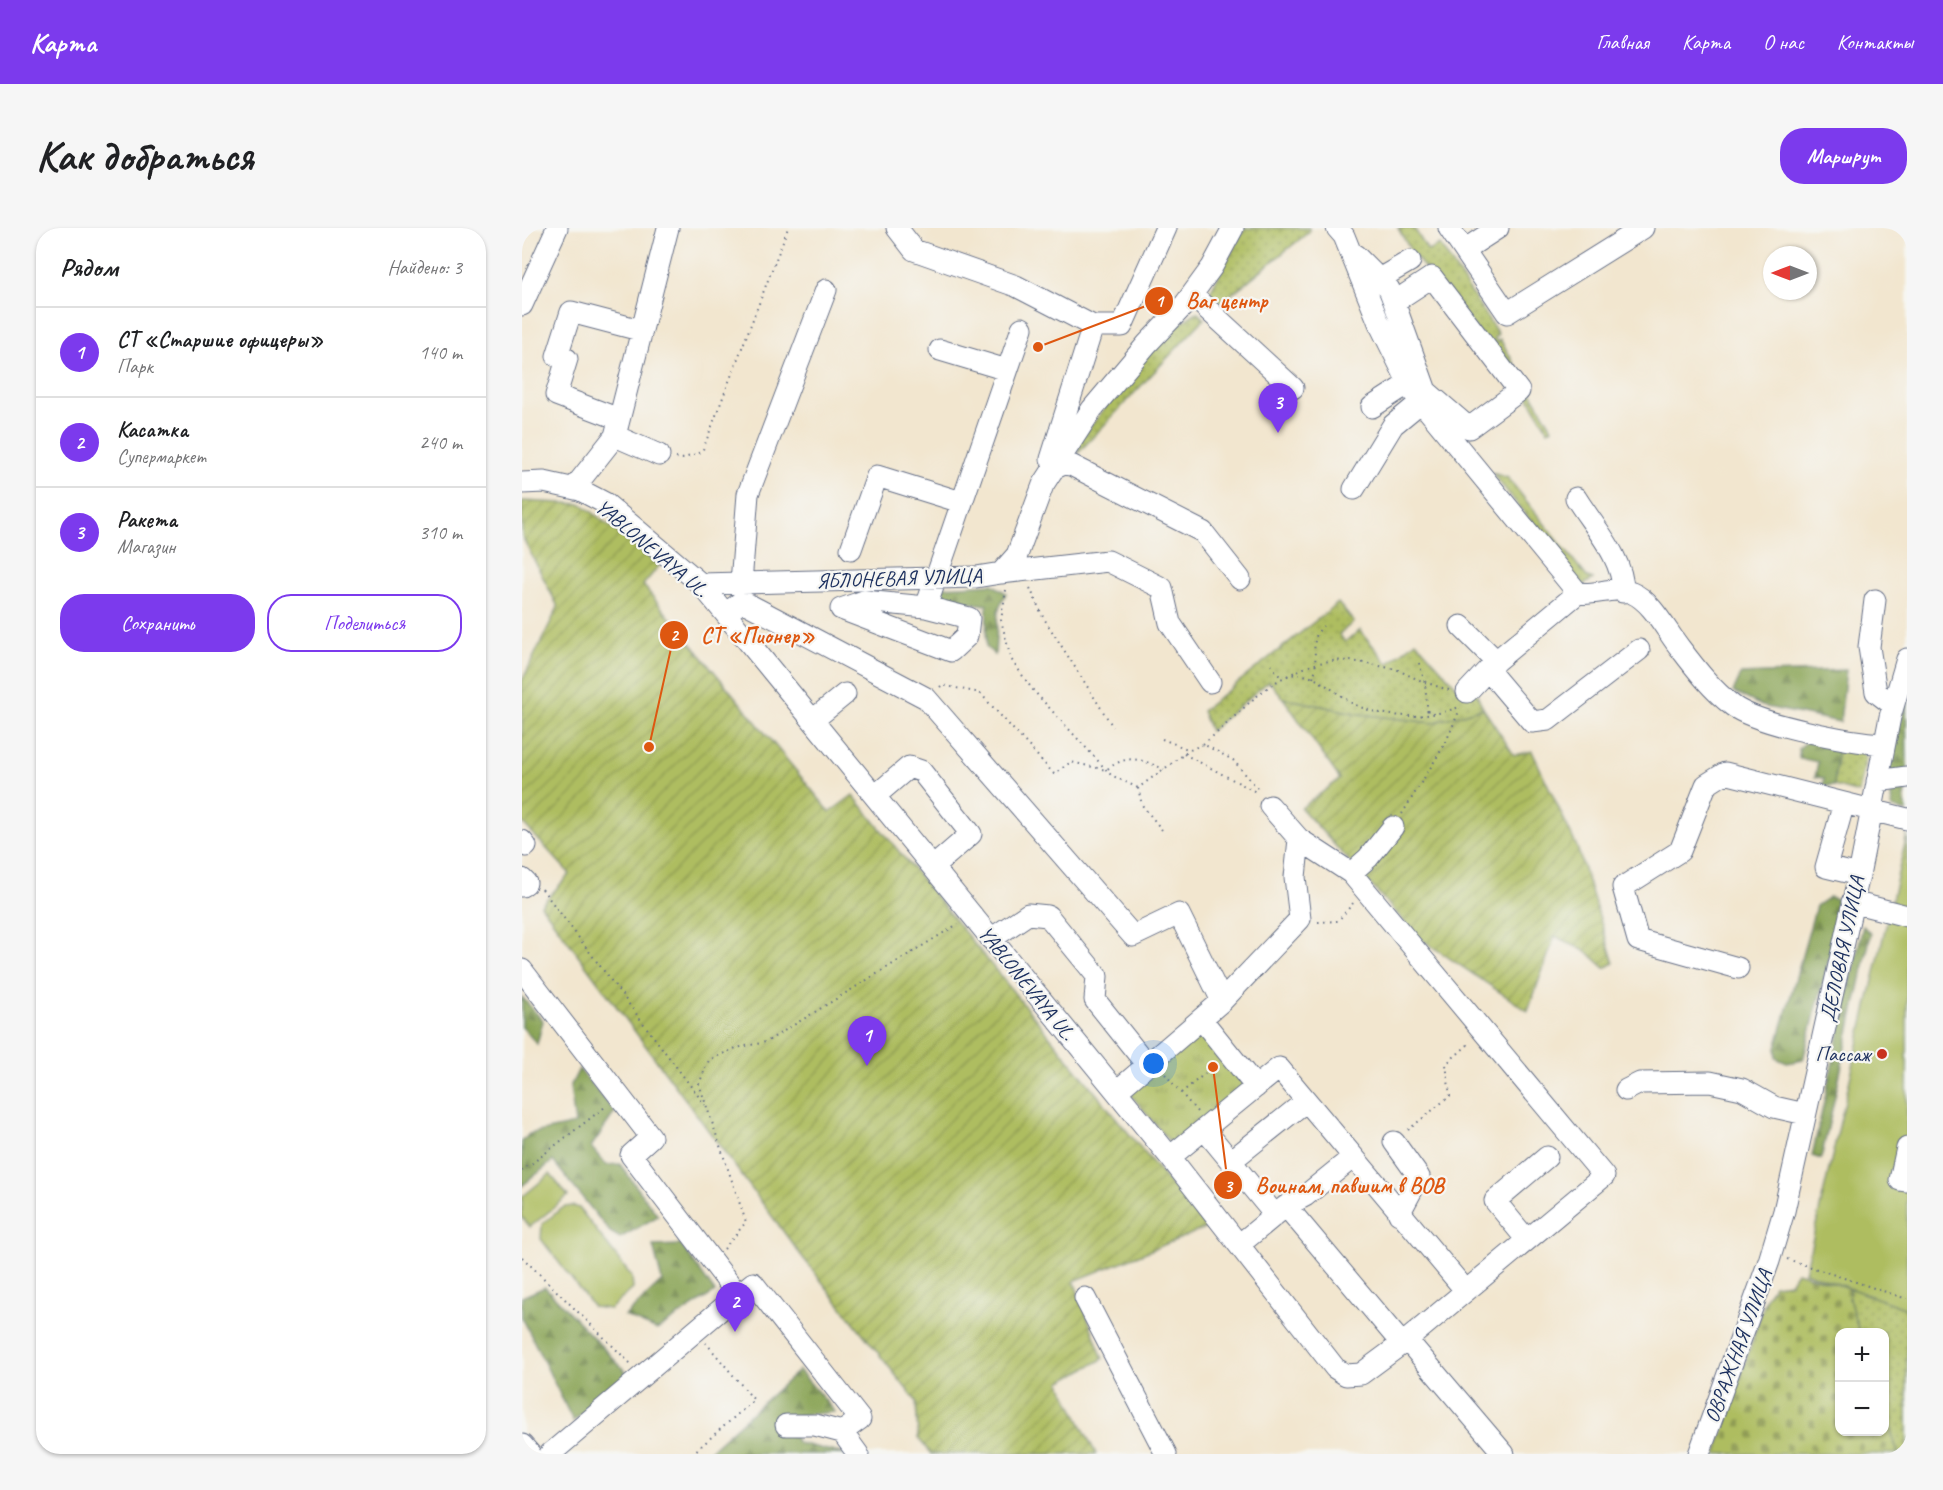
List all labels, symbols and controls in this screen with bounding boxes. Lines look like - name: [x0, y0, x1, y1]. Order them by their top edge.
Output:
- text: Карта: [30, 25, 97, 60]
- text: Главная: [1596, 29, 1649, 55]
- text: Карта: [1682, 29, 1730, 55]
- text: О нас: [1763, 29, 1804, 55]
- text: Контакты: [1837, 29, 1913, 55]
- button: Маршрут: [1780, 128, 1907, 184]
- text: Как добраться: [36, 130, 253, 183]
- north arrow: [1763, 246, 1817, 300]
- text: Рядом: [60, 251, 118, 284]
- text: Найдено: 3: [387, 255, 462, 280]
- callout: Ваг центр: [1144, 281, 1280, 321]
- text: Ваг центр: [1186, 287, 1270, 315]
- text: 1: [1155, 290, 1165, 312]
- text: СТ «Старшие офицеры»: [117, 326, 323, 354]
- text: 1: [75, 340, 84, 365]
- text: 140 m: [419, 340, 462, 365]
- text: Парк: [117, 354, 153, 379]
- pin: 3: [1258, 384, 1298, 433]
- text: Касатка: [117, 416, 188, 444]
- text: 2: [75, 430, 84, 455]
- text: 240 m: [419, 430, 462, 455]
- text: Супермаркет: [117, 444, 206, 469]
- street label: YABLONEVAYA UL.: [590, 493, 715, 603]
- text: Ракета: [117, 506, 177, 534]
- text: 3: [75, 520, 84, 545]
- text: 310 m: [419, 520, 462, 545]
- text: Магазин: [117, 534, 175, 559]
- street label: ЯБЛОНЕВАЯ УЛИЦА: [816, 562, 983, 594]
- button: Сохранить: [60, 594, 255, 652]
- button: Поделиться: [267, 594, 462, 652]
- callout: СТ «Пионер»: [659, 615, 827, 655]
- text: СТ «Пионер»: [701, 622, 815, 650]
- text: 2: [670, 624, 680, 646]
- street label: ДЕЛОВАЯ УЛИЦА: [1814, 873, 1870, 1024]
- street label: YABLONEVAYA UL.: [973, 920, 1082, 1046]
- pin: 1: [848, 1016, 886, 1066]
- place label: Пассаж: [1815, 1041, 1873, 1067]
- marker: Пассаж: [1875, 1047, 1889, 1061]
- your location: [1139, 1049, 1168, 1078]
- callout: Воинам, павшим в ВОВ: [1213, 1165, 1457, 1205]
- text: Воинам, павшим в ВОВ: [1255, 1172, 1446, 1200]
- text: 3: [1224, 1175, 1234, 1197]
- street label: ОВРАЖНАЯ УЛИЦА: [1698, 1265, 1778, 1426]
- pin: 2: [716, 1282, 754, 1332]
- map controls: [1835, 1328, 1889, 1436]
- button: +: [1835, 1328, 1889, 1382]
- button: −: [1835, 1382, 1889, 1436]

